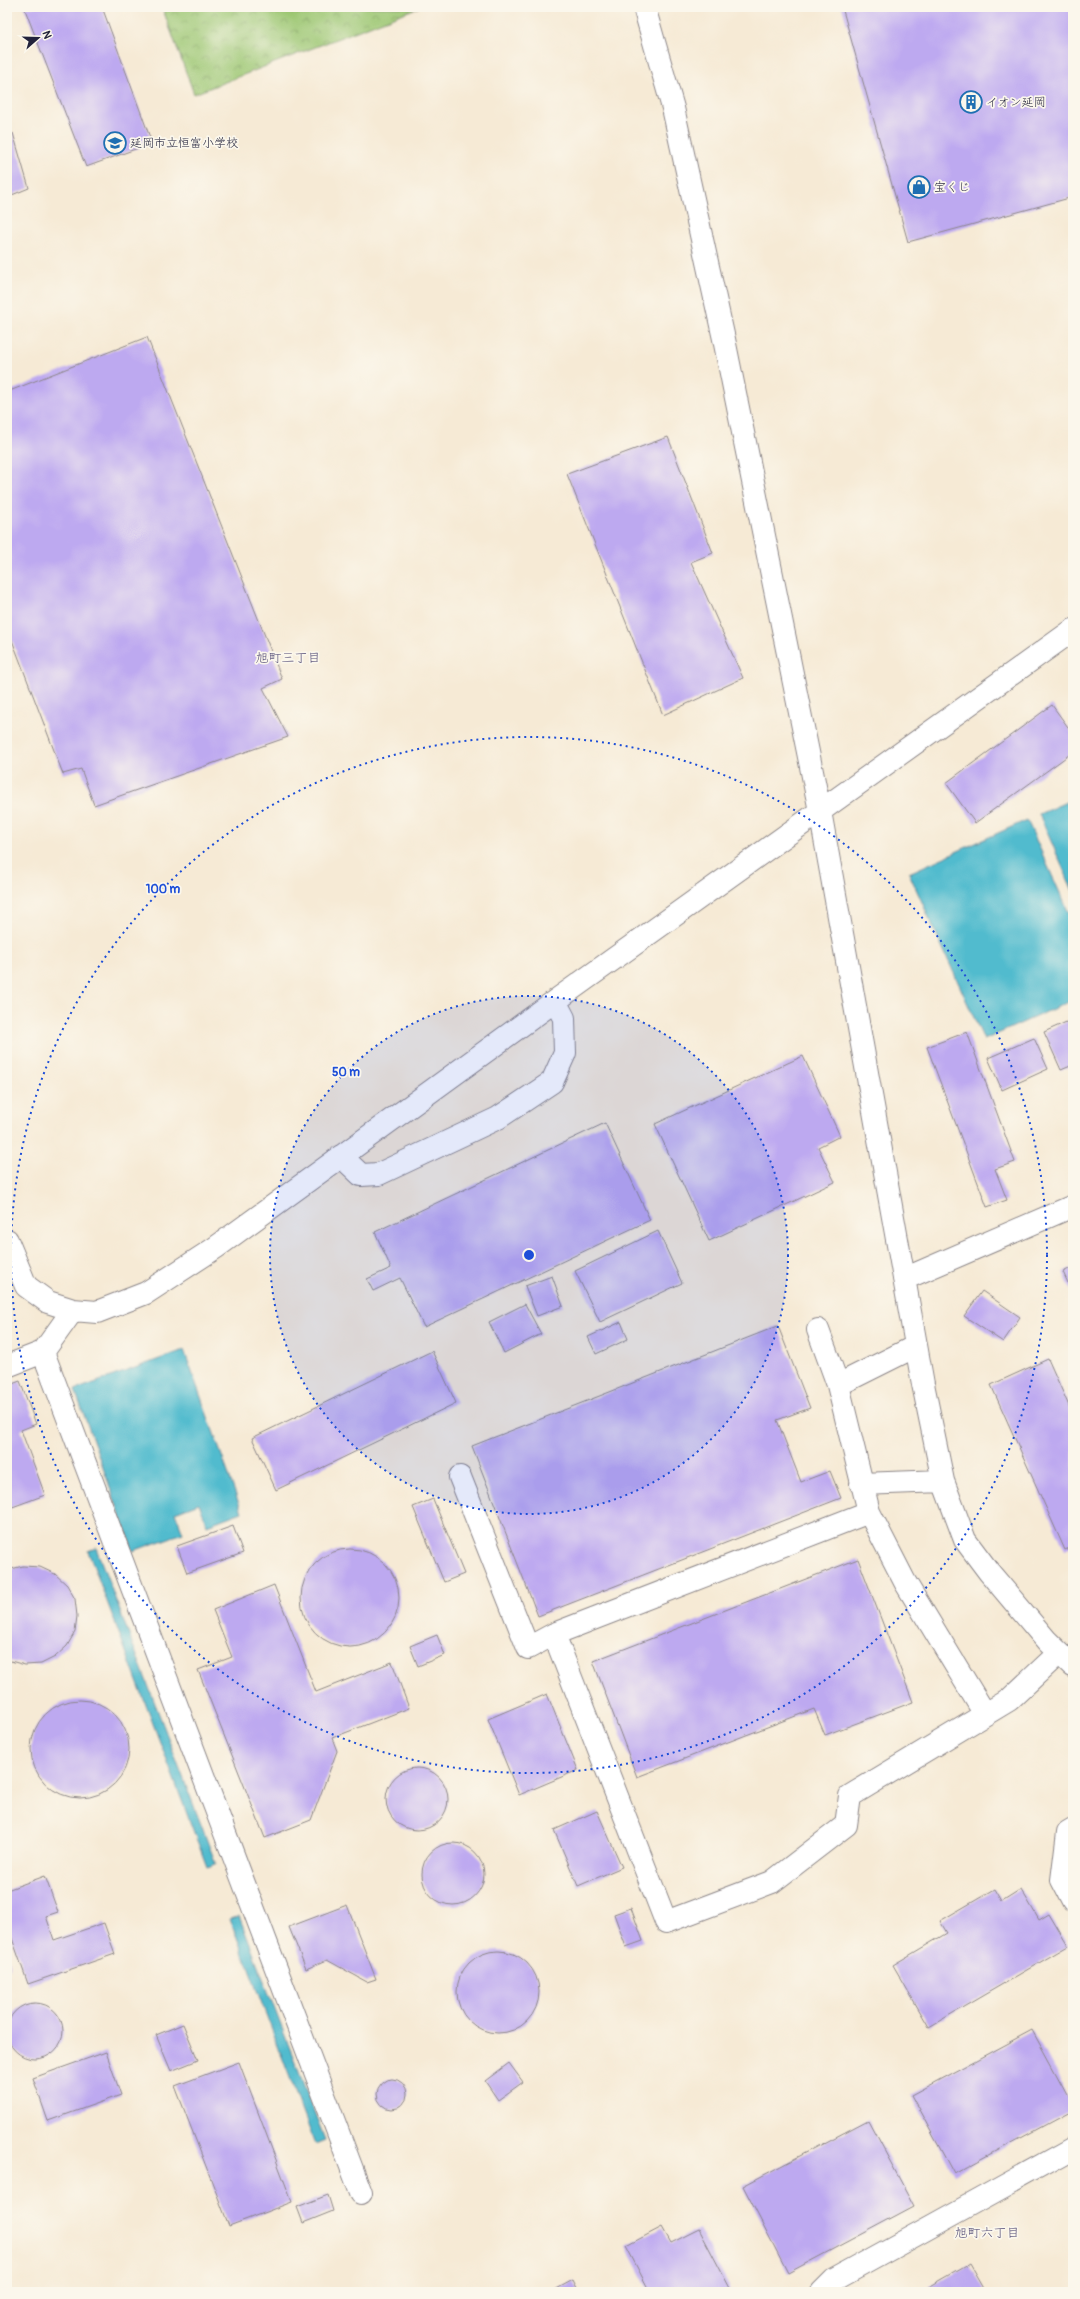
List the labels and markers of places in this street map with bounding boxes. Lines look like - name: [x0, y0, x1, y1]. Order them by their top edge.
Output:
- building icon: イオン延岡: [958, 89, 984, 115]
- place label: イオン延岡: [986, 95, 1046, 110]
- school or university icon: 延岡市立恒富小学校: [102, 130, 128, 156]
- place label: 延岡市立恒富小学校: [130, 136, 238, 151]
- shop icon: 宝くじ: [906, 174, 932, 200]
- place label: 宝くじ: [934, 180, 970, 195]
- centre of rings: [522, 1248, 536, 1262]

